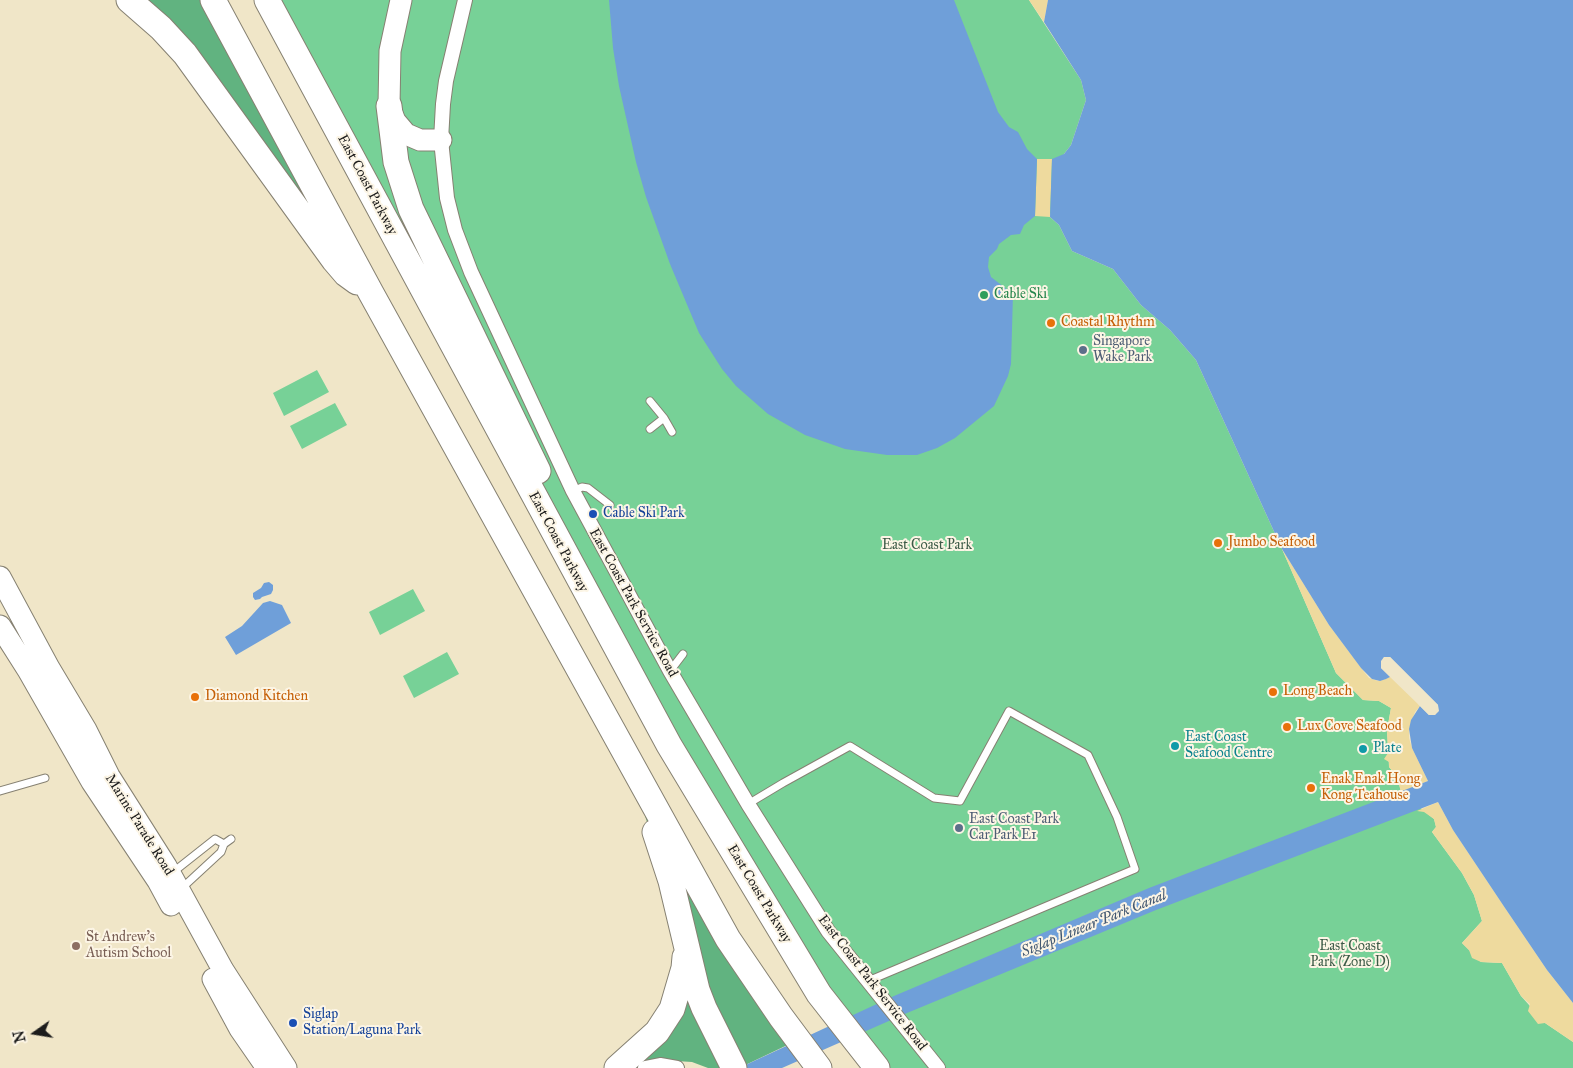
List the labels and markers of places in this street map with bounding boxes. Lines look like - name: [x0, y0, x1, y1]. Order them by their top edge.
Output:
- place label: Cable Ski: [994, 287, 1047, 303]
- marker: Cable Ski: [978, 289, 990, 301]
- place label: Coastal Rhythm: [1061, 315, 1155, 331]
- marker: Coastal Rhythm: [1045, 317, 1057, 329]
- place label: Singapore Wake Park: [1093, 334, 1152, 367]
- marker: Singapore Wake Park: [1077, 344, 1089, 356]
- place label: Cable Ski Park: [603, 506, 685, 522]
- marker: Cable Ski Park: [587, 508, 599, 520]
- place label: Jumbo Seafood: [1228, 535, 1315, 551]
- marker: Jumbo Seafood: [1212, 537, 1224, 549]
- place label: Long Beach: [1283, 684, 1352, 700]
- marker: Long Beach: [1267, 686, 1279, 698]
- place label: Diamond Kitchen: [205, 689, 308, 705]
- marker: Diamond Kitchen: [189, 691, 201, 703]
- place label: Lux Cove Seafood: [1297, 719, 1402, 735]
- marker: Lux Cove Seafood: [1281, 721, 1293, 733]
- place label: East Coast Seafood Centre: [1185, 730, 1273, 762]
- marker: East Coast Seafood Centre: [1169, 740, 1181, 752]
- place label: Plate: [1373, 741, 1401, 757]
- marker: Plate: [1357, 743, 1369, 755]
- place label: Enak Enak Hong Kong Teahouse: [1321, 772, 1420, 804]
- marker: Enak Enak Hong Kong Teahouse: [1305, 782, 1317, 794]
- place label: East Coast Park Car Park E1: [969, 812, 1059, 844]
- marker: East Coast Park Car Park E1: [953, 822, 965, 834]
- place label: St Andrew's Autism School: [86, 930, 171, 962]
- marker: St Andrew's Autism School: [70, 940, 82, 952]
- place label: Siglap Station/Laguna Park: [303, 1007, 421, 1040]
- marker: Siglap Station/Laguna Park: [287, 1017, 299, 1029]

